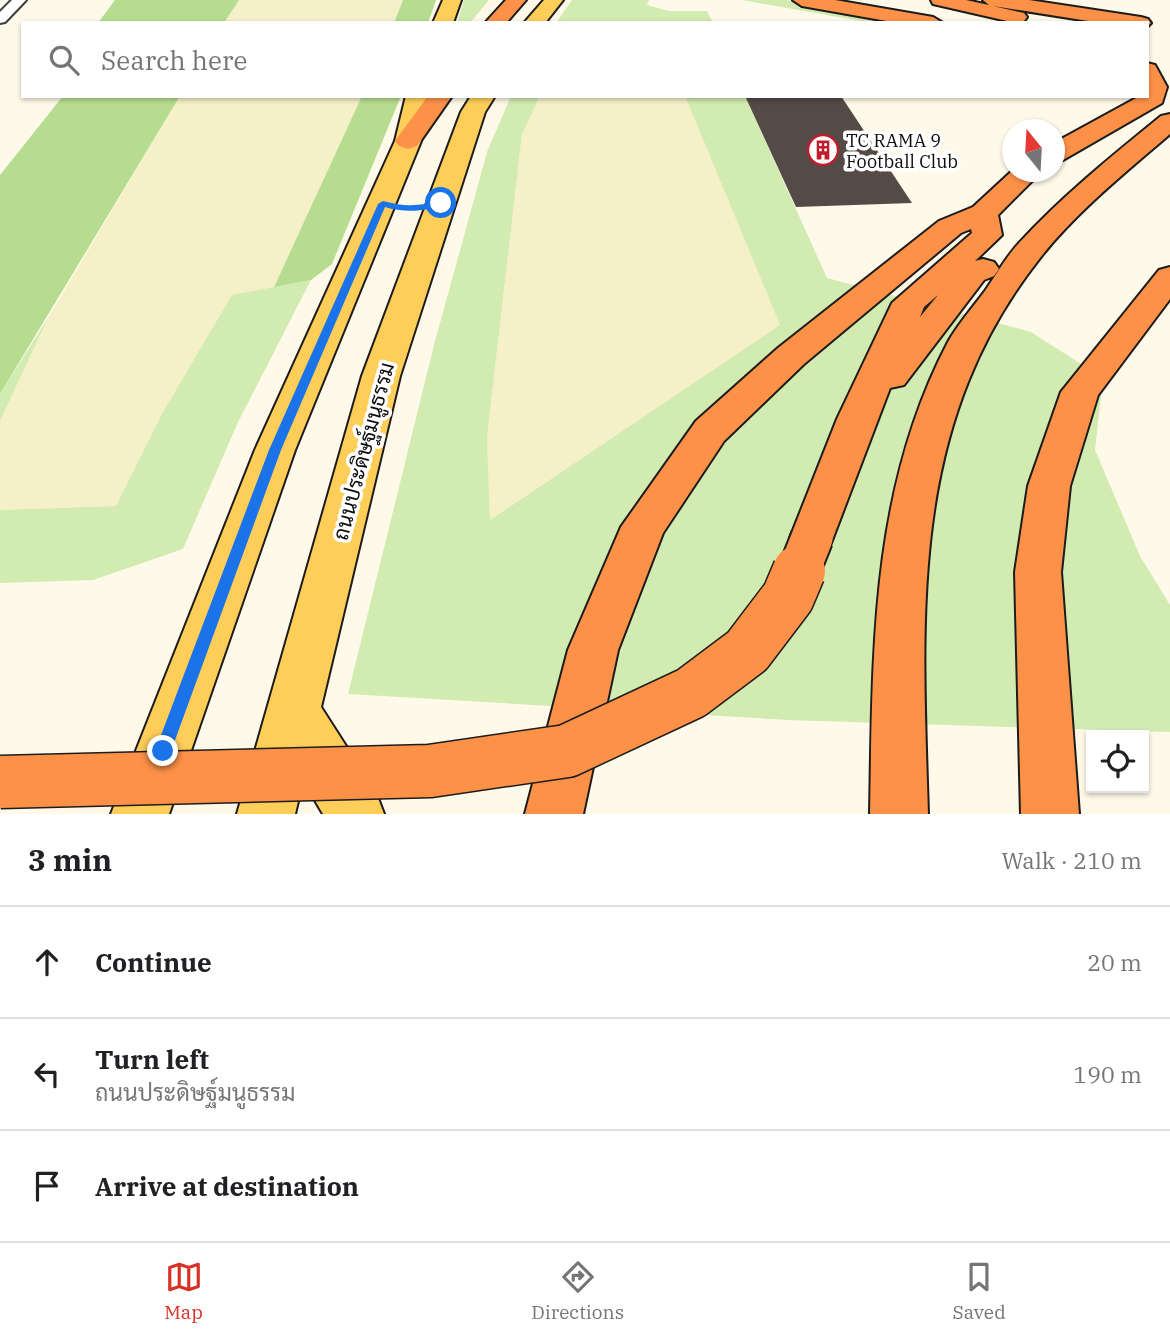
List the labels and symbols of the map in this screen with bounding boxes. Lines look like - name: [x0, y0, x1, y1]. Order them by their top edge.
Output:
- north arrow: [1002, 119, 1065, 182]
- place label: TC RAMA 9 Football Club: [846, 129, 958, 173]
- building icon: TC RAMA 9 Football Club: [806, 133, 840, 167]
- route start: [425, 187, 456, 218]
- street label: ถนนประดิษฐ์มนูธรรม: [326, 359, 402, 543]
- route end: [147, 735, 178, 766]

